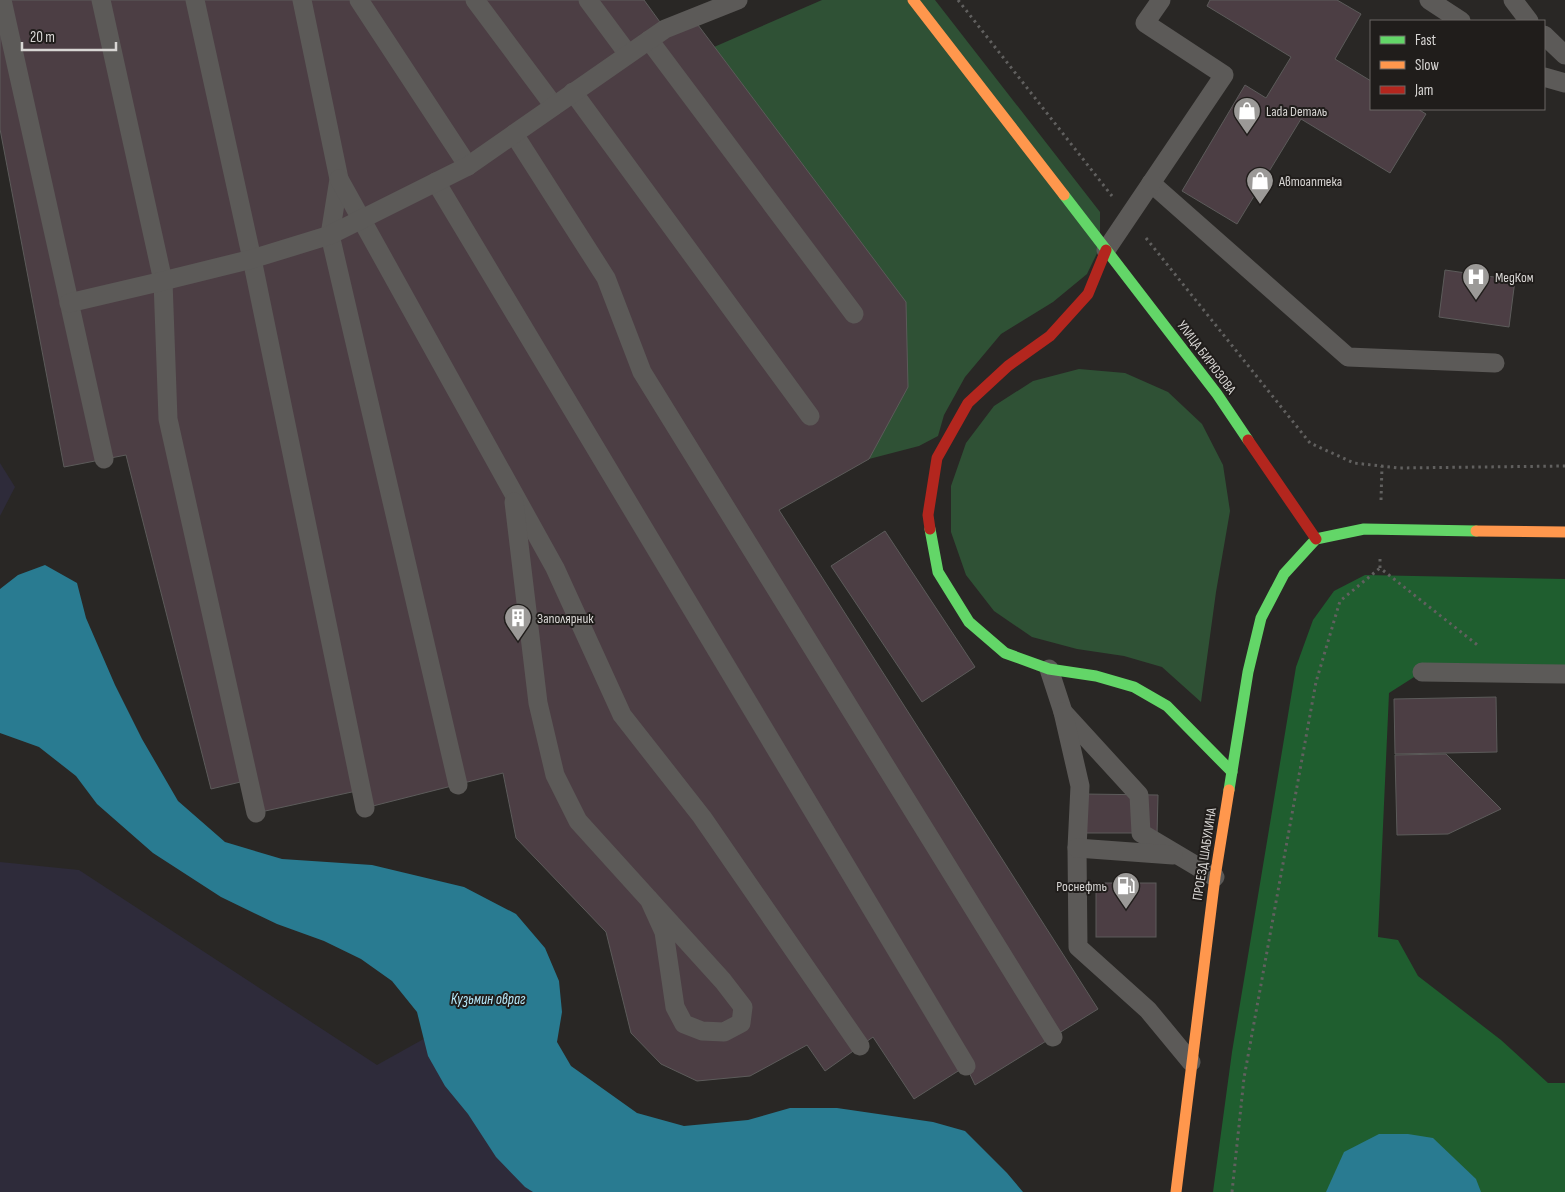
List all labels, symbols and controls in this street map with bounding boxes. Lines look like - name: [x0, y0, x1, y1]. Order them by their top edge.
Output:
- scale bar: [22, 20, 116, 52]
- legend: [1370, 20, 1545, 110]
- text: 20 m: [30, 28, 55, 47]
- text: Fast: [1415, 31, 1437, 50]
- text: Slow: [1415, 56, 1439, 75]
- text: Jam: [1414, 81, 1433, 100]
- shop icon: Lada Dеталь: [1232, 96, 1262, 135]
- place label: Lada Dеталь: [1266, 103, 1327, 120]
- shop icon: Автоаптека: [1245, 166, 1275, 205]
- place label: Автоаптека: [1278, 173, 1342, 190]
- hospital icon: МедКом: [1461, 262, 1491, 301]
- place label: МедКом: [1495, 269, 1534, 286]
- street label: УЛИЦА БИРЮЗОВА: [1173, 317, 1240, 398]
- building icon: Заполярник: [503, 603, 533, 642]
- place label: Заполярник: [537, 610, 594, 627]
- street label: ПРОЕЗД ШАБУЛИНА: [1189, 806, 1220, 902]
- fuel station icon: Роснефть: [1111, 871, 1141, 910]
- place label: Роснефть: [1056, 878, 1107, 895]
- water label: Кузьмин овраг: [451, 990, 526, 1009]

